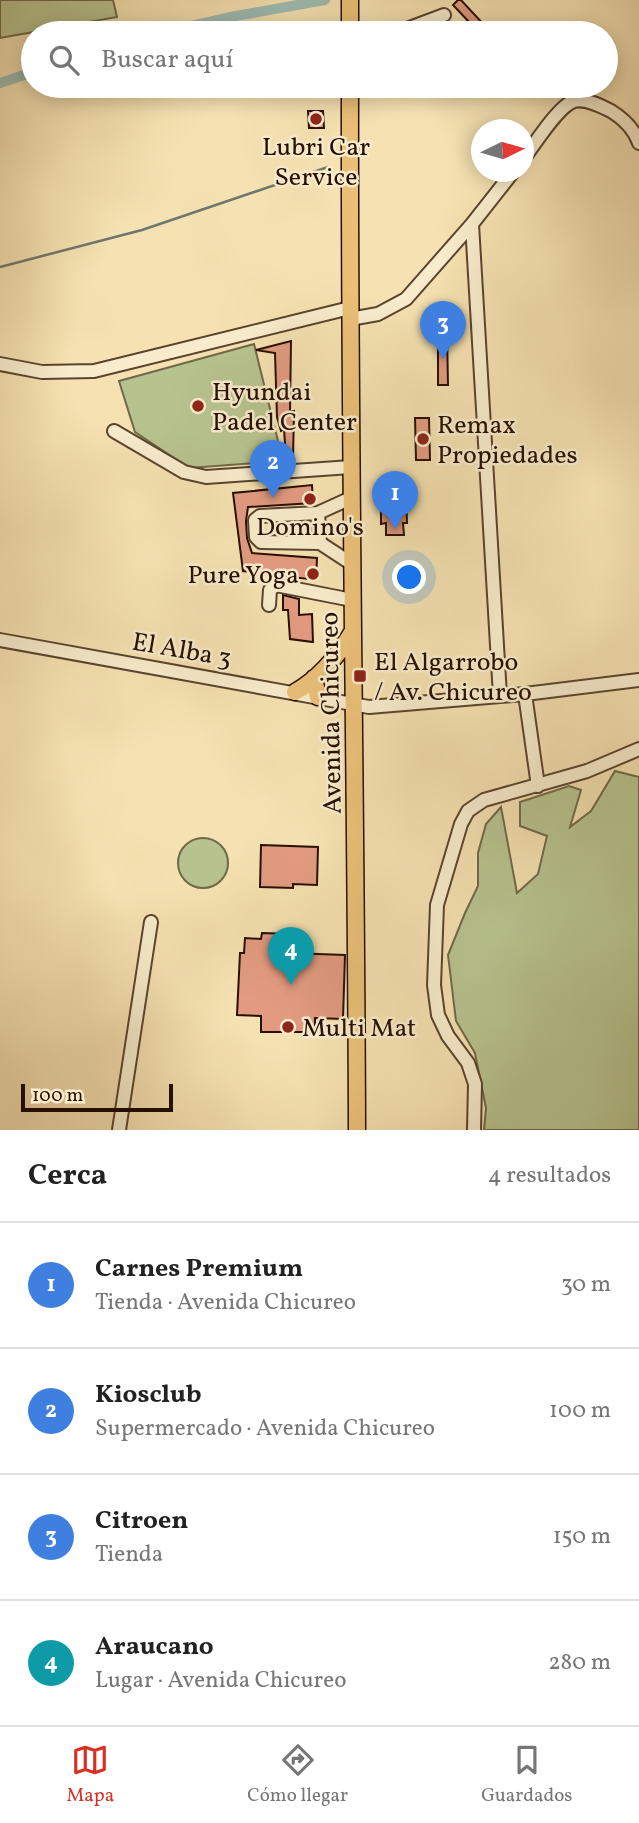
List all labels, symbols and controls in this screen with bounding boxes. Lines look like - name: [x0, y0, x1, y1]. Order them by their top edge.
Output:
- search box: [21, 21, 618, 98]
- icon: search: [45, 41, 83, 79]
- text: Buscar aquí: [101, 42, 233, 78]
- marker: Lubri Car Service: [308, 111, 324, 127]
- north arrow: [471, 119, 534, 182]
- place label: Lubri Car Service: [262, 130, 370, 196]
- pin: 3: [420, 301, 466, 359]
- place label: Hyundai Padel Center: [212, 375, 357, 441]
- marker: Hyundai Padel Center: [190, 398, 206, 414]
- place label: Remax Propiedades: [437, 408, 578, 474]
- marker: Remax Propiedades: [415, 431, 431, 447]
- pin: 2: [250, 440, 296, 498]
- pin: 1: [372, 471, 418, 529]
- marker: Domino's: [302, 491, 318, 507]
- place label: Domino's: [256, 510, 364, 546]
- place label: Pure Yoga: [187, 558, 299, 594]
- your location: [392, 560, 426, 594]
- marker: Pure Yoga: [305, 566, 321, 582]
- street label: Avenida Chicureo: [312, 611, 352, 814]
- street label: El Alba 3: [129, 625, 234, 677]
- place label: El Algarrobo / Av. Chicureo: [374, 645, 532, 711]
- marker: El Algarrobo / Av. Chicureo: [352, 668, 368, 684]
- pin: 4: [268, 927, 314, 985]
- place label: Multi Mat: [302, 1011, 416, 1047]
- marker: Multi Mat: [280, 1019, 296, 1035]
- scale bar: [21, 1081, 173, 1113]
- text: 100 m: [32, 1083, 83, 1109]
- text: Cerca: [28, 1155, 107, 1197]
- text: 4 resultados: [488, 1160, 611, 1192]
- text: Carnes Premium: [95, 1251, 303, 1287]
- text: 1: [46, 1269, 56, 1301]
- text: 30 m: [561, 1269, 611, 1301]
- text: Tienda · Avenida Chicureo: [95, 1287, 356, 1319]
- text: Kiosclub: [95, 1377, 202, 1413]
- text: 2: [45, 1395, 57, 1427]
- text: 100 m: [549, 1395, 611, 1427]
- text: Supermercado · Avenida Chicureo: [95, 1413, 435, 1445]
- text: Citroen: [95, 1503, 188, 1539]
- text: 3: [45, 1521, 57, 1553]
- text: 150 m: [553, 1521, 611, 1553]
- text: Tienda: [95, 1539, 163, 1571]
- text: Araucano: [95, 1629, 214, 1665]
- text: 4: [44, 1647, 58, 1679]
- text: 280 m: [548, 1647, 611, 1679]
- text: Lugar · Avenida Chicureo: [95, 1665, 346, 1697]
- tab: Mapa: [67, 1741, 114, 1809]
- tab: Cómo llegar: [247, 1741, 348, 1809]
- tab: Guardados: [481, 1741, 572, 1809]

